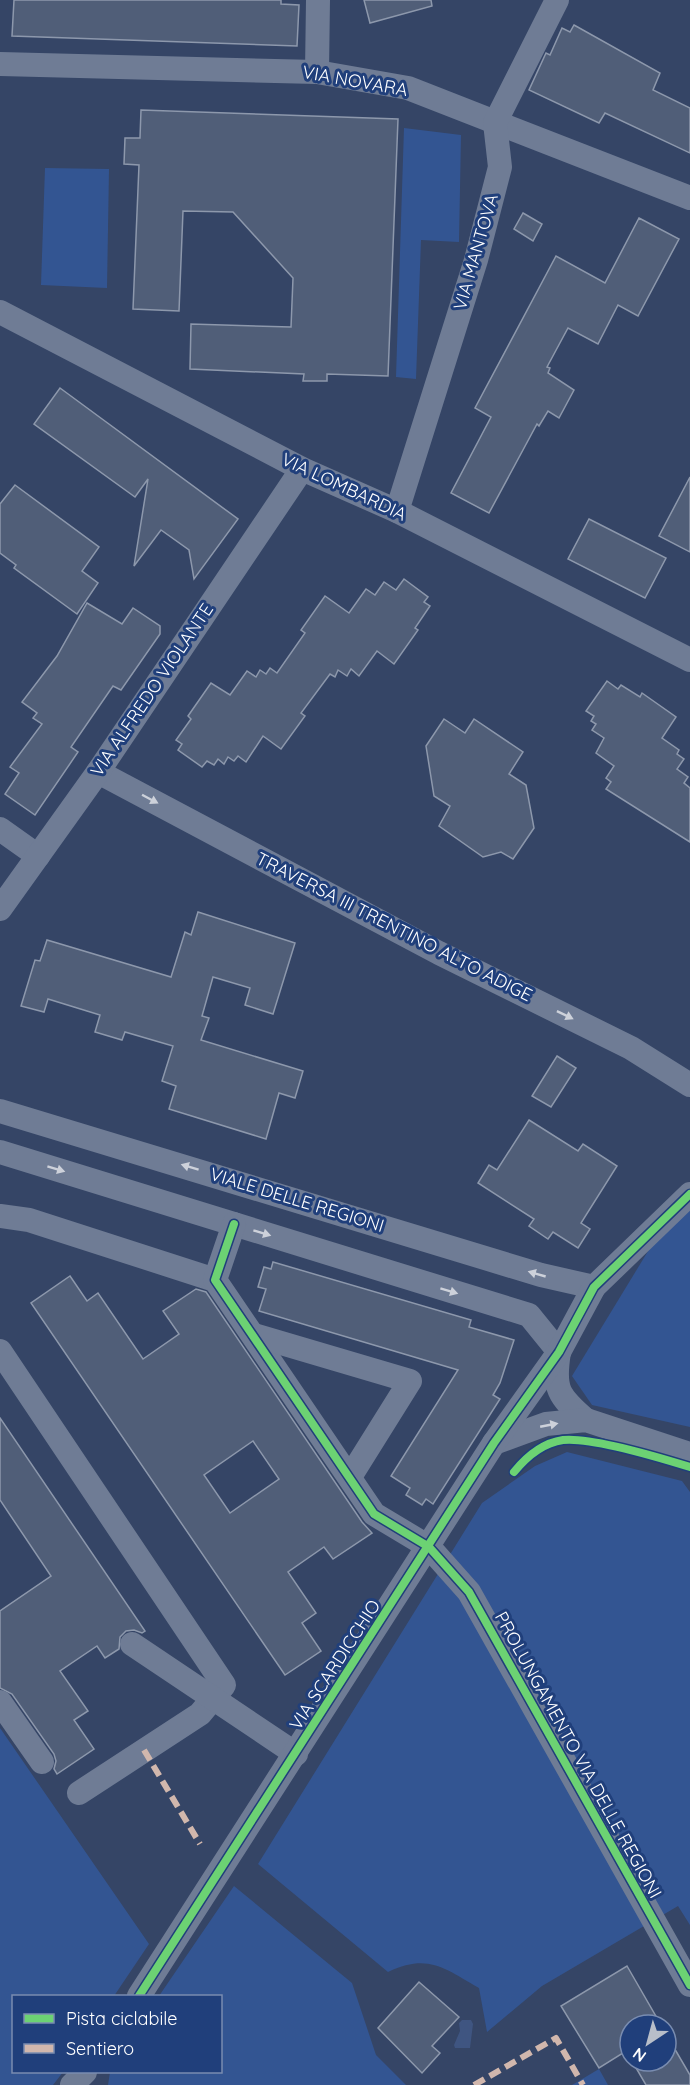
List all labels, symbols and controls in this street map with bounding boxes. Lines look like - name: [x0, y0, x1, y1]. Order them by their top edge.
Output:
- street label: VIA NOVARA: [301, 60, 410, 101]
- street label: VIA MANTOVA: [448, 191, 503, 313]
- street label: VIA LOMBARDIA: [278, 447, 411, 526]
- street label: VIA ALFREDO VIOLANTE: [85, 599, 218, 781]
- one-way arrow: [141, 794, 158, 804]
- street label: TRAVERSA III TRENTINO ALTO ADIGE: [252, 847, 536, 1006]
- one-way arrow: [556, 1010, 573, 1020]
- one-way arrow: [181, 1162, 199, 1171]
- street label: VIALE DELLE REGIONI: [207, 1162, 387, 1237]
- one-way arrow: [47, 1165, 65, 1174]
- one-way arrow: [253, 1229, 271, 1238]
- one-way arrow: [528, 1268, 546, 1278]
- one-way arrow: [440, 1287, 458, 1296]
- one-way arrow: [540, 1420, 559, 1429]
- street label: VIA SCARDICCHIO: [284, 1595, 385, 1734]
- street label: PROLUNGAMENTO VIA DELLE REGIONI: [490, 1607, 667, 1902]
- legend: [12, 1995, 222, 2073]
- text: Pista ciclabile: [66, 2007, 177, 2030]
- north arrow: [618, 2013, 678, 2073]
- text: Sentiero: [66, 2037, 134, 2060]
- text: N: [629, 2044, 650, 2067]

